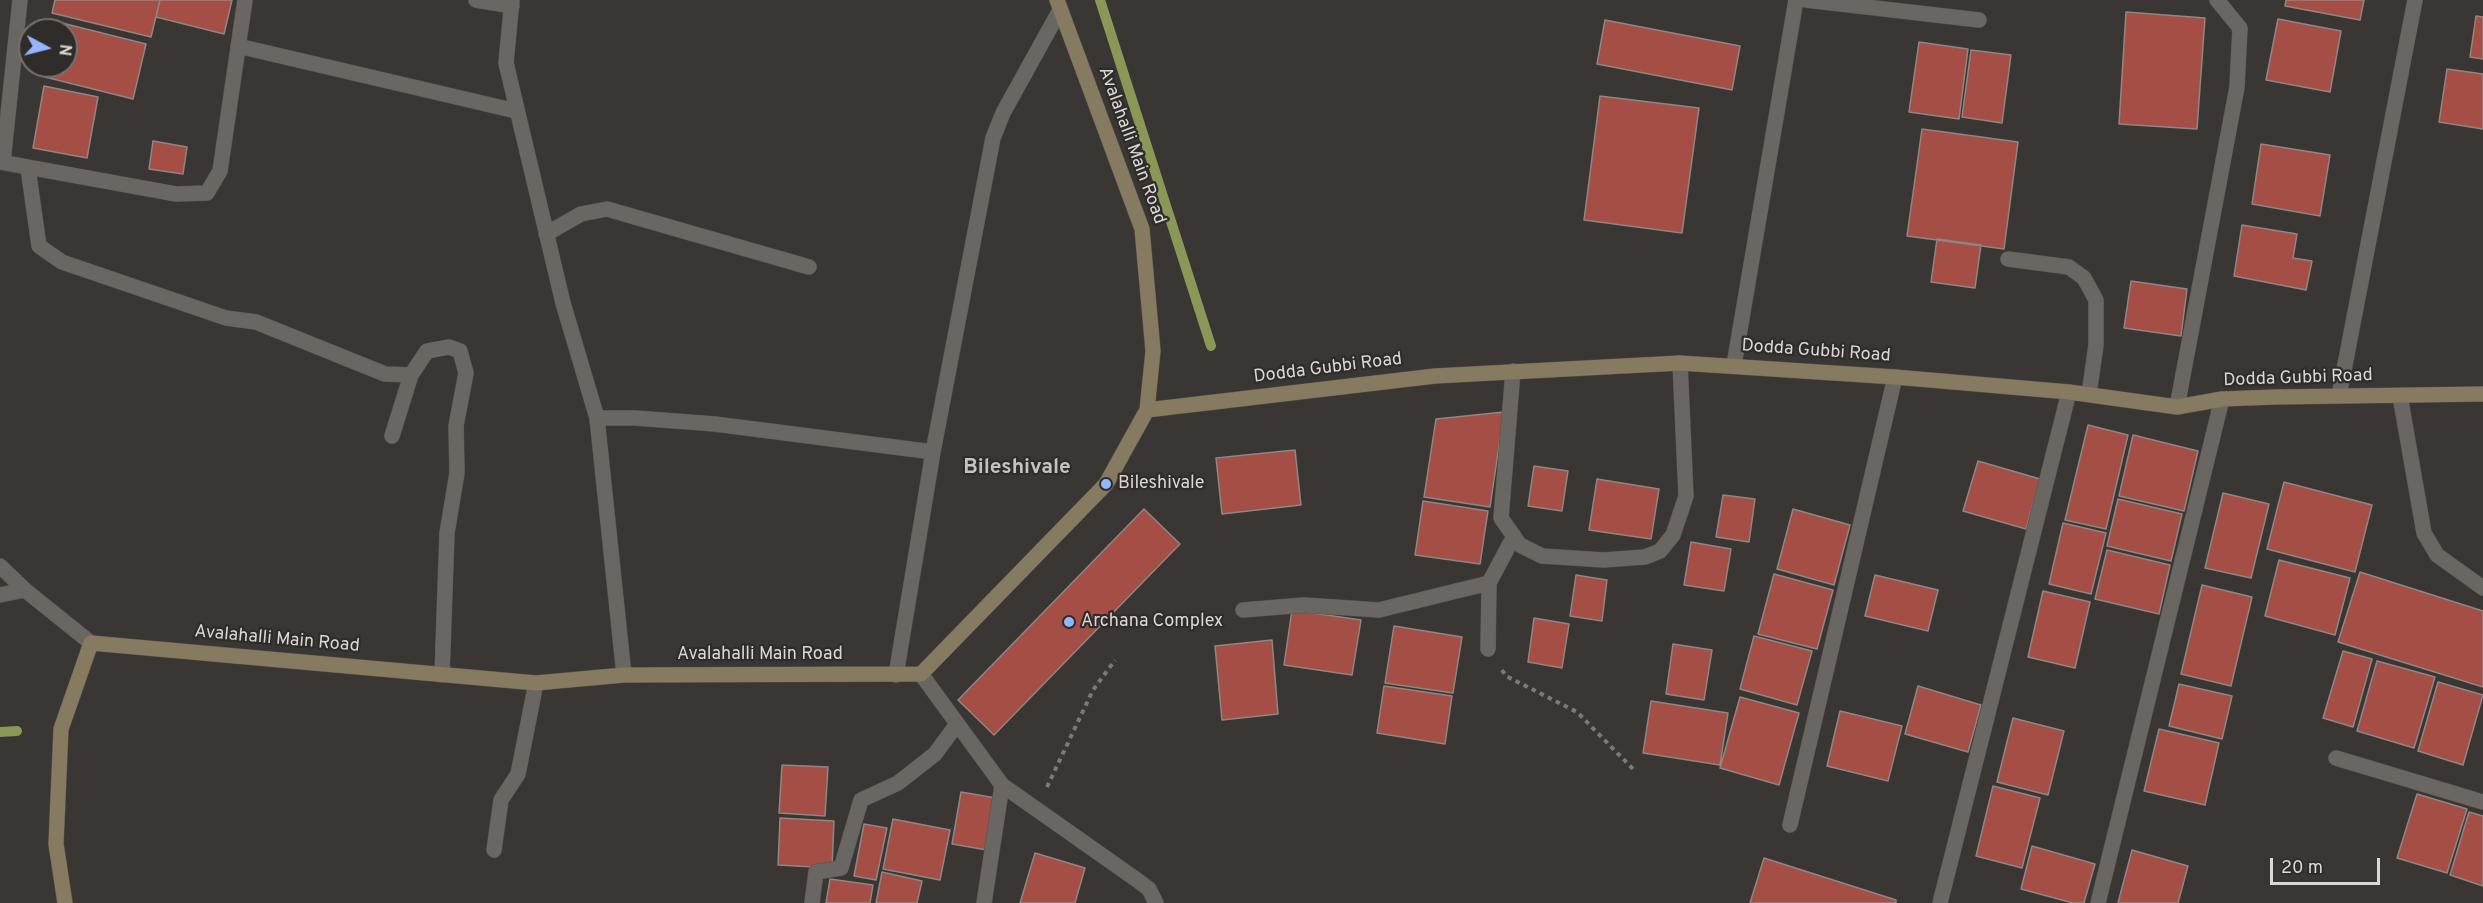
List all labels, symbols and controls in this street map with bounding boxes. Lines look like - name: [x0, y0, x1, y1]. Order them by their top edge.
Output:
- north arrow: [18, 18, 78, 78]
- text: N: [53, 43, 75, 57]
- street label: Avalahalli Main Road: [1093, 64, 1169, 228]
- street label: Dodda Gubbi Road: [1741, 336, 1891, 368]
- street label: Dodda Gubbi Road: [1252, 349, 1404, 389]
- street label: Dodda Gubbi Road: [2223, 366, 2373, 392]
- district label: Bileshivale: [963, 456, 1071, 482]
- place label: Bileshivale: [1118, 473, 1204, 495]
- marker: Bileshivale: [1099, 477, 1113, 491]
- place label: Archana Complex: [1081, 611, 1223, 633]
- marker: Archana Complex: [1062, 615, 1076, 629]
- street label: Avalahalli Main Road: [193, 622, 361, 658]
- street label: Avalahalli Main Road: [677, 644, 843, 666]
- scale bar: [2273, 846, 2382, 884]
- text: 20 m: [2281, 857, 2323, 880]

